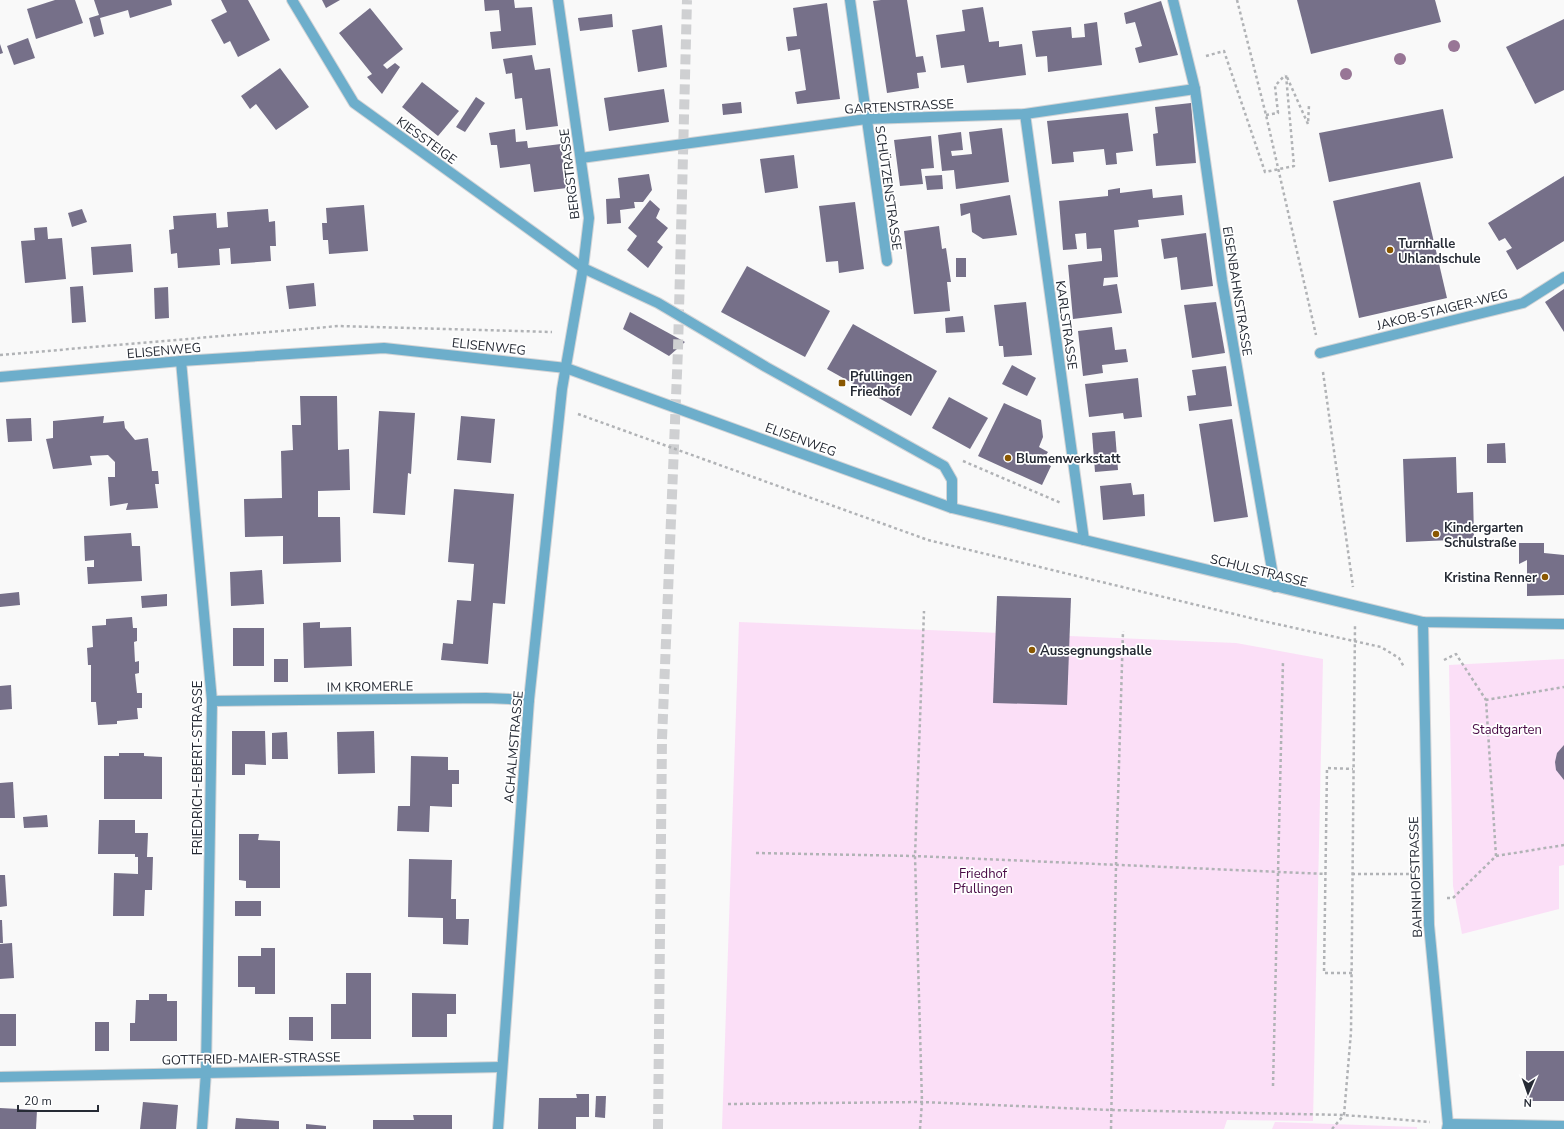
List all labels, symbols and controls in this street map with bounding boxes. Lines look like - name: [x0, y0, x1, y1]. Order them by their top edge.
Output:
- street label: GARTENSTRASSE: [844, 95, 954, 119]
- street label: KIESSTEIGE: [393, 113, 460, 169]
- street label: SCHÜTZENSTRASSE: [870, 124, 907, 252]
- street label: BERGSTRASSE: [555, 127, 585, 220]
- street label: EISENBAHNSTRASSE: [1218, 225, 1256, 357]
- place label: Turnhalle Uhlandschule: [1398, 235, 1481, 268]
- marker: Turnhalle Uhlandschule: [1385, 245, 1395, 255]
- street label: KARLSTRASSE: [1051, 279, 1081, 371]
- street label: JAKOB-STAIGER-WEG: [1374, 285, 1510, 335]
- street label: ELISENWEG: [451, 334, 527, 360]
- street label: ELISENWEG: [126, 339, 202, 363]
- place label: Pfullingen Friedhof: [850, 368, 912, 401]
- marker: Pfullingen Friedhof: [837, 378, 847, 388]
- street label: ELISENWEG: [763, 419, 839, 461]
- place label: Blumenwerkstatt: [1016, 450, 1122, 468]
- marker: Blumenwerkstatt: [1003, 453, 1013, 463]
- place label: Kindergarten Schulstraße: [1444, 519, 1523, 552]
- marker: Kindergarten Schulstraße: [1431, 529, 1441, 539]
- street label: SCHULSTRASSE: [1208, 550, 1309, 592]
- place label: Kristina Renner: [1444, 569, 1538, 587]
- marker: Kristina Renner: [1540, 572, 1550, 582]
- place label: Aussegnungshalle: [1040, 642, 1152, 660]
- marker: Aussegnungshalle: [1027, 645, 1037, 655]
- street label: IM KROMERLE: [327, 677, 413, 697]
- street label: FRIEDRICH-EBERT-STRASSE: [189, 681, 207, 855]
- street label: ACHALMSTRASSE: [500, 690, 528, 804]
- park label: Stadtgarten: [1472, 721, 1542, 739]
- street label: BAHNHOFSTRASSE: [1405, 816, 1427, 938]
- park label: Friedhof Pfullingen: [953, 865, 1013, 898]
- street label: GOTTFRIED-MAIER-STRASSE: [161, 1048, 341, 1070]
- north arrow: [1508, 1073, 1548, 1113]
- scale bar: [18, 1087, 98, 1113]
- text: 20 m: [24, 1093, 52, 1109]
- text: N: [1523, 1095, 1532, 1110]

